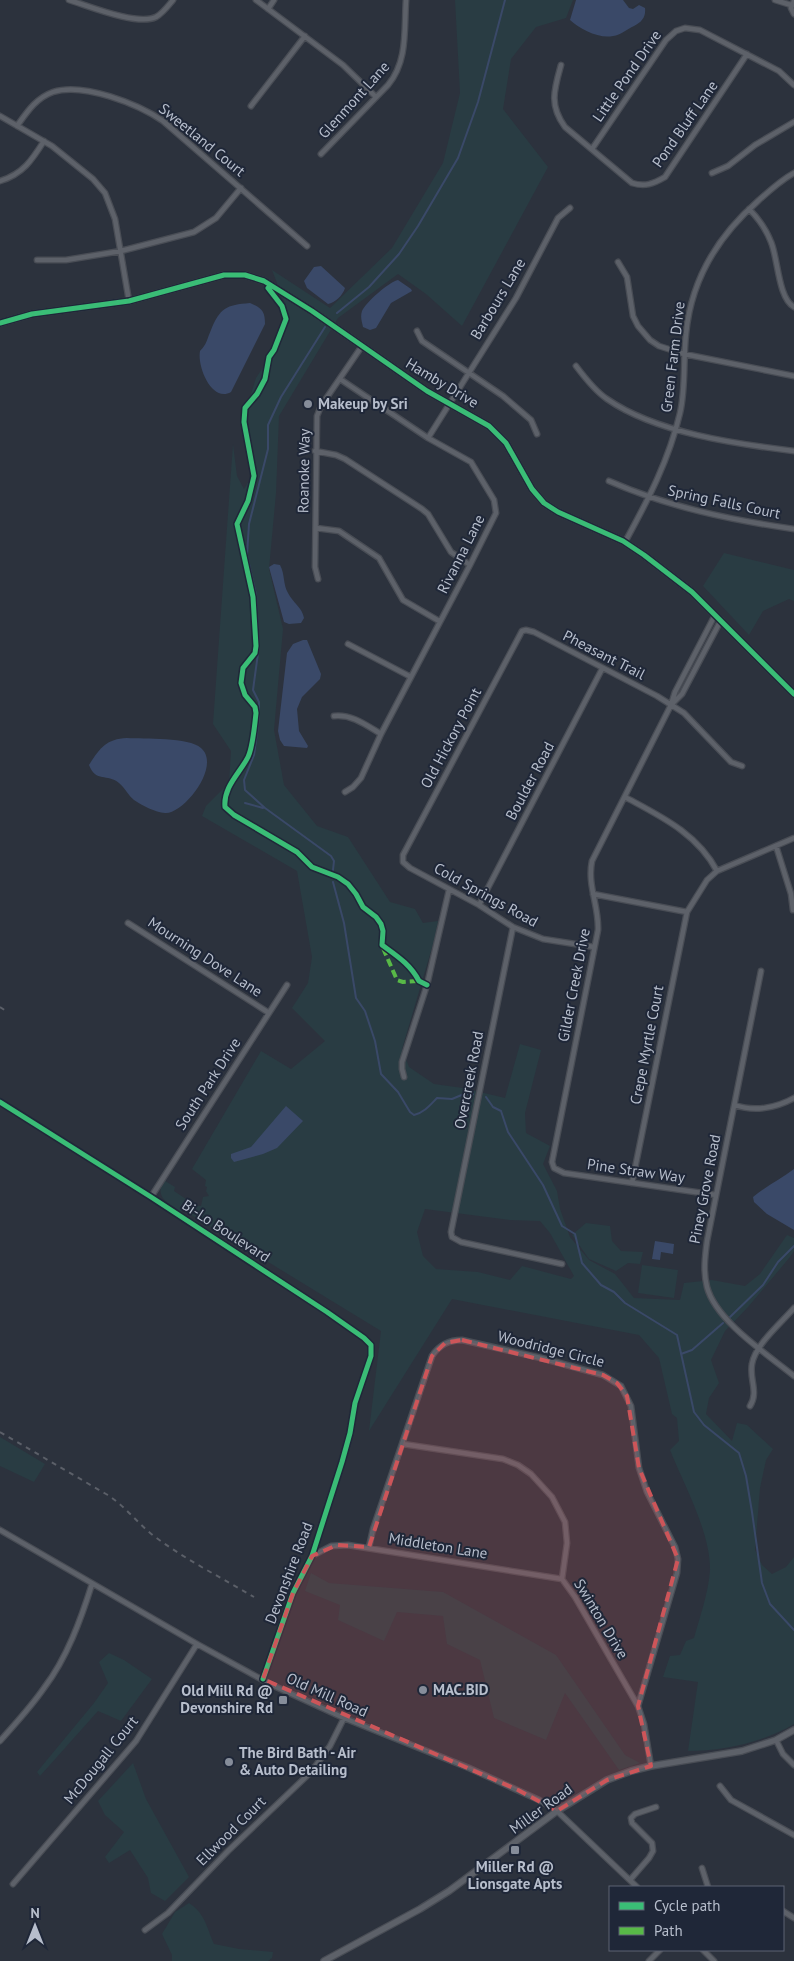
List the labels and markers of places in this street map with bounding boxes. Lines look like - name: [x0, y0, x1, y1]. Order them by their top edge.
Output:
- place label: Makeup by Sri: [318, 394, 408, 413]
- marker: Makeup by Sri: [302, 398, 314, 410]
- place label: MAC.BID: [433, 1680, 489, 1699]
- place label: Old Mill Rd @ Devonshire Rd: [180, 1681, 273, 1717]
- marker: MAC.BID: [417, 1684, 429, 1696]
- marker: Old Mill Rd @ Devonshire Rd: [277, 1694, 289, 1706]
- place label: The Bird Bath - Air & Auto Detailing: [239, 1743, 357, 1779]
- marker: The Bird Bath - Air & Auto Detailing: [223, 1756, 235, 1768]
- marker: Miller Rd @ Lionsgate Apts: [509, 1844, 521, 1856]
- place label: Miller Rd @ Lionsgate Apts: [468, 1857, 562, 1893]

